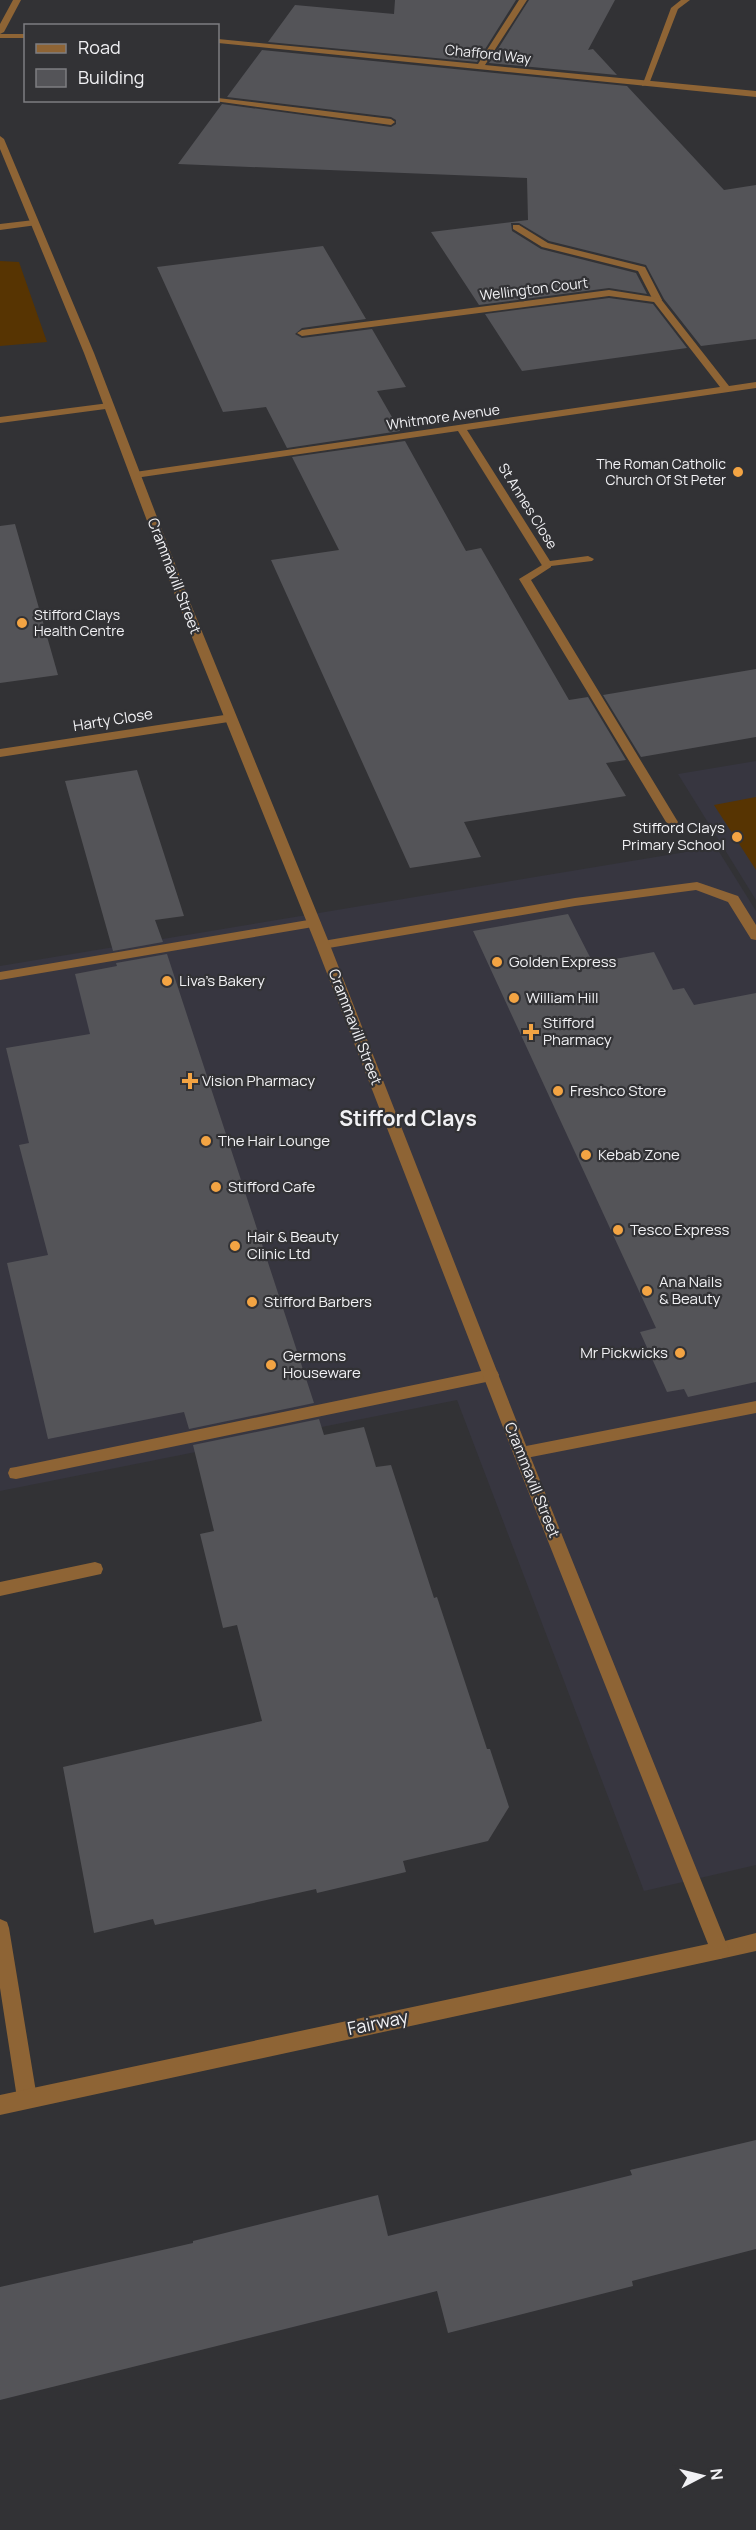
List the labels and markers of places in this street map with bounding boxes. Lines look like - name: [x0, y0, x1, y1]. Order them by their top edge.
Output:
- place label: The Roman Catholic Church Of St Peter: [596, 454, 726, 489]
- marker: The Roman Catholic Church Of St Peter: [731, 465, 745, 479]
- place label: Stifford Clays Health Centre: [34, 605, 124, 640]
- marker: Stifford Clays Health Centre: [15, 616, 29, 630]
- place label: Stifford Clays Primary School: [622, 817, 725, 855]
- marker: Stifford Clays Primary School: [730, 830, 744, 844]
- place label: Golden Express: [509, 951, 617, 972]
- marker: Golden Express: [490, 955, 504, 969]
- place label: Liva's Bakery: [179, 970, 265, 991]
- marker: Liva's Bakery: [160, 974, 174, 988]
- place label: William Hill: [526, 987, 599, 1008]
- marker: William Hill: [507, 991, 521, 1005]
- place label: Stifford Pharmacy: [543, 1012, 612, 1050]
- marker: Stifford Pharmacy: [524, 1025, 538, 1039]
- place label: Vision Pharmacy: [202, 1070, 315, 1091]
- marker: Vision Pharmacy: [183, 1074, 197, 1088]
- place label: Freshco Store: [570, 1080, 666, 1101]
- marker: Freshco Store: [551, 1084, 565, 1098]
- place label: The Hair Lounge: [218, 1130, 330, 1151]
- marker: The Hair Lounge: [199, 1134, 213, 1148]
- place label: Kebab Zone: [598, 1144, 680, 1165]
- marker: Kebab Zone: [579, 1148, 593, 1162]
- place label: Stifford Cafe: [228, 1176, 315, 1197]
- marker: Stifford Cafe: [209, 1180, 223, 1194]
- place label: Tesco Express: [630, 1219, 730, 1240]
- marker: Tesco Express: [611, 1223, 625, 1237]
- place label: Hair & Beauty Clinic Ltd: [247, 1226, 339, 1264]
- marker: Hair & Beauty Clinic Ltd: [228, 1239, 242, 1253]
- place label: Ana Nails & Beauty: [659, 1271, 722, 1309]
- marker: Ana Nails & Beauty: [640, 1284, 654, 1298]
- place label: Stifford Barbers: [264, 1291, 372, 1312]
- marker: Stifford Barbers: [245, 1295, 259, 1309]
- place label: Mr Pickwicks: [580, 1342, 668, 1363]
- place label: Germons Houseware: [283, 1345, 361, 1383]
- marker: Mr Pickwicks: [673, 1346, 687, 1360]
- marker: Germons Houseware: [264, 1358, 278, 1372]

